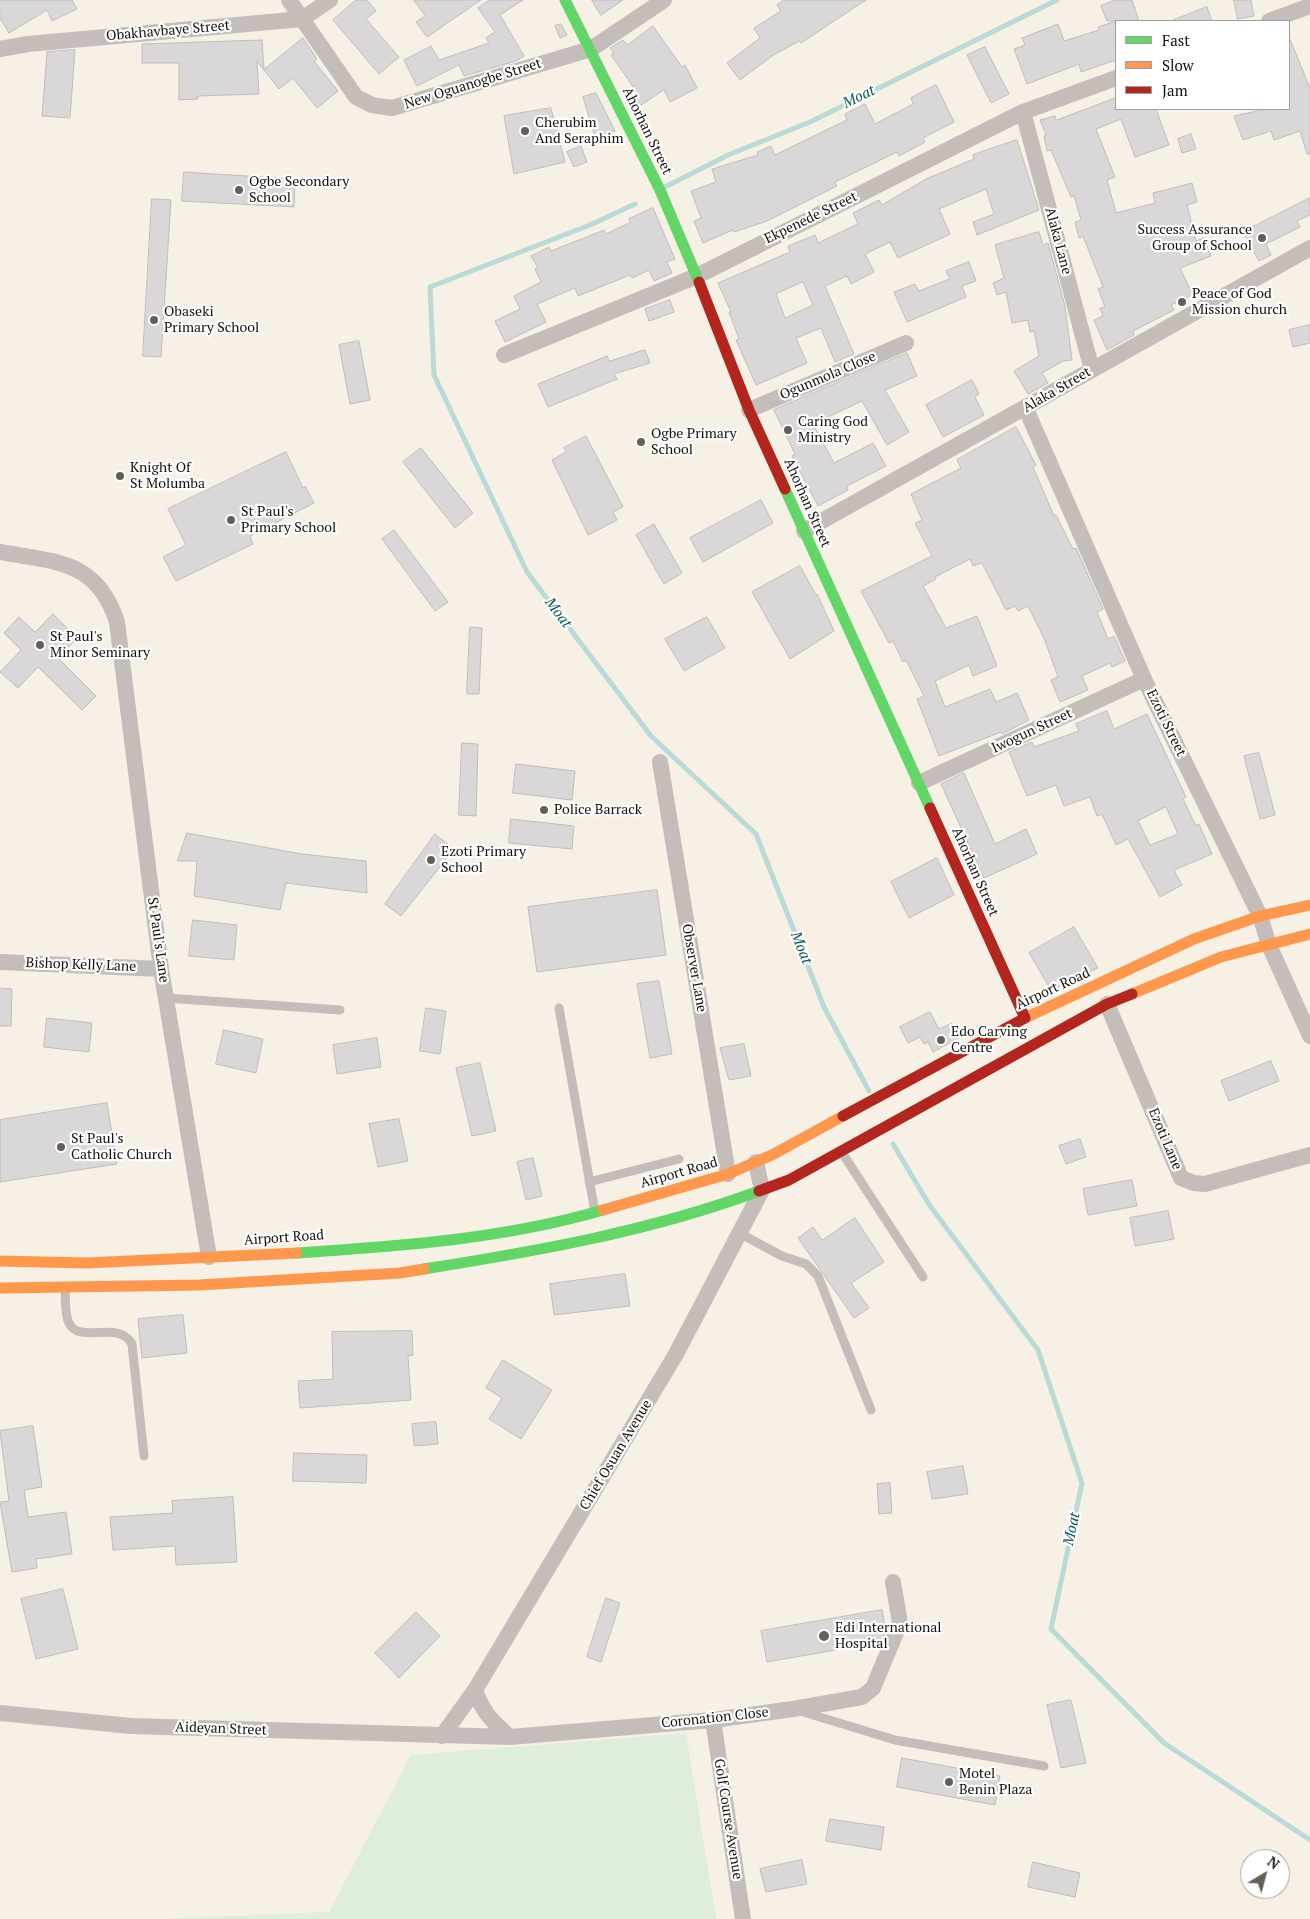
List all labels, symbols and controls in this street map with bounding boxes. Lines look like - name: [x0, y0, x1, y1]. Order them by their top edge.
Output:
- street label: Obakhavbaye Street: [106, 17, 230, 45]
- legend: [1115, 20, 1290, 110]
- text: Fast: [1162, 30, 1190, 50]
- street label: New Oguanogbe Street: [402, 55, 544, 113]
- text: Slow: [1162, 55, 1194, 75]
- text: Jam: [1162, 80, 1188, 100]
- water label: Moat: [840, 82, 878, 112]
- street label: Ahorhan Street: [619, 85, 675, 177]
- place label: Cherubim And Seraphim: [535, 115, 623, 148]
- marker: Cherubim And Seraphim: [519, 125, 531, 137]
- place label: Ogbe Secondary School: [249, 174, 349, 206]
- marker: Ogbe Secondary School: [233, 184, 245, 196]
- street label: Ekpenede Street: [762, 188, 860, 248]
- street label: Alaka Lane: [1041, 206, 1075, 276]
- place label: Success Assurance Group of School: [1138, 222, 1252, 254]
- marker: Success Assurance Group of School: [1256, 232, 1268, 244]
- place label: Peace of God Mission church: [1192, 286, 1287, 318]
- marker: Peace of God Mission church: [1176, 296, 1188, 308]
- place label: Obaseki Primary School: [164, 304, 259, 336]
- marker: Obaseki Primary School: [148, 314, 160, 326]
- street label: Ogunmola Close: [777, 348, 879, 404]
- street label: Alaka Street: [1020, 364, 1094, 416]
- place label: Caring God Ministry: [798, 414, 868, 447]
- marker: Caring God Ministry: [782, 424, 794, 436]
- place label: Ogbe Primary School: [651, 426, 737, 458]
- marker: Ogbe Primary School: [635, 436, 647, 448]
- street label: Ahorhan Street: [780, 456, 834, 550]
- place label: Knight Of St Molumba: [130, 460, 205, 492]
- marker: Knight Of St Molumba: [114, 470, 126, 482]
- place label: St Paul's Primary School: [241, 504, 336, 536]
- marker: St Paul's Primary School: [225, 514, 237, 526]
- water label: Moat: [541, 594, 575, 632]
- place label: St Paul's Minor Seminary: [50, 629, 150, 662]
- marker: St Paul's Minor Seminary: [34, 639, 46, 651]
- street label: Ezoti Street: [1143, 687, 1189, 759]
- street label: Iwogun Street: [989, 705, 1075, 757]
- place label: Police Barrack: [554, 802, 642, 818]
- marker: Police Barrack: [538, 804, 550, 816]
- street label: Ahorhan Street: [948, 825, 1002, 919]
- place label: Ezoti Primary School: [441, 844, 526, 876]
- marker: Ezoti Primary School: [425, 854, 437, 866]
- street label: St Paul's Lane: [144, 896, 172, 984]
- street label: Observer Lane: [678, 922, 710, 1014]
- water label: Moat: [786, 929, 816, 967]
- street label: Bishop Kelly Lane: [25, 955, 137, 975]
- street label: Airport Road: [1013, 964, 1093, 1014]
- place label: Edo Carving Centre: [951, 1024, 1027, 1056]
- marker: Edo Carving Centre: [935, 1034, 947, 1046]
- street label: Ezoti Lane: [1145, 1106, 1185, 1172]
- place label: St Paul's Catholic Church: [71, 1131, 172, 1164]
- marker: St Paul's Catholic Church: [55, 1141, 67, 1153]
- street label: Airport Road: [638, 1154, 720, 1192]
- street label: Airport Road: [243, 1227, 325, 1249]
- street label: Chief Osuan Avenue: [576, 1397, 656, 1513]
- water label: Moat: [1060, 1511, 1084, 1547]
- place label: Edi International Hospital: [835, 1620, 942, 1652]
- marker: Edi International Hospital: [817, 1629, 831, 1643]
- street label: Coronation Close: [660, 1704, 770, 1732]
- street label: Aideyan Street: [175, 1719, 267, 1739]
- street label: Golf Course Avenue: [710, 1757, 746, 1881]
- place label: Motel Benin Plaza: [959, 1766, 1032, 1798]
- marker: Motel Benin Plaza: [943, 1776, 955, 1788]
- north arrow: [1240, 1849, 1290, 1899]
- text: N: [1264, 1852, 1284, 1873]

